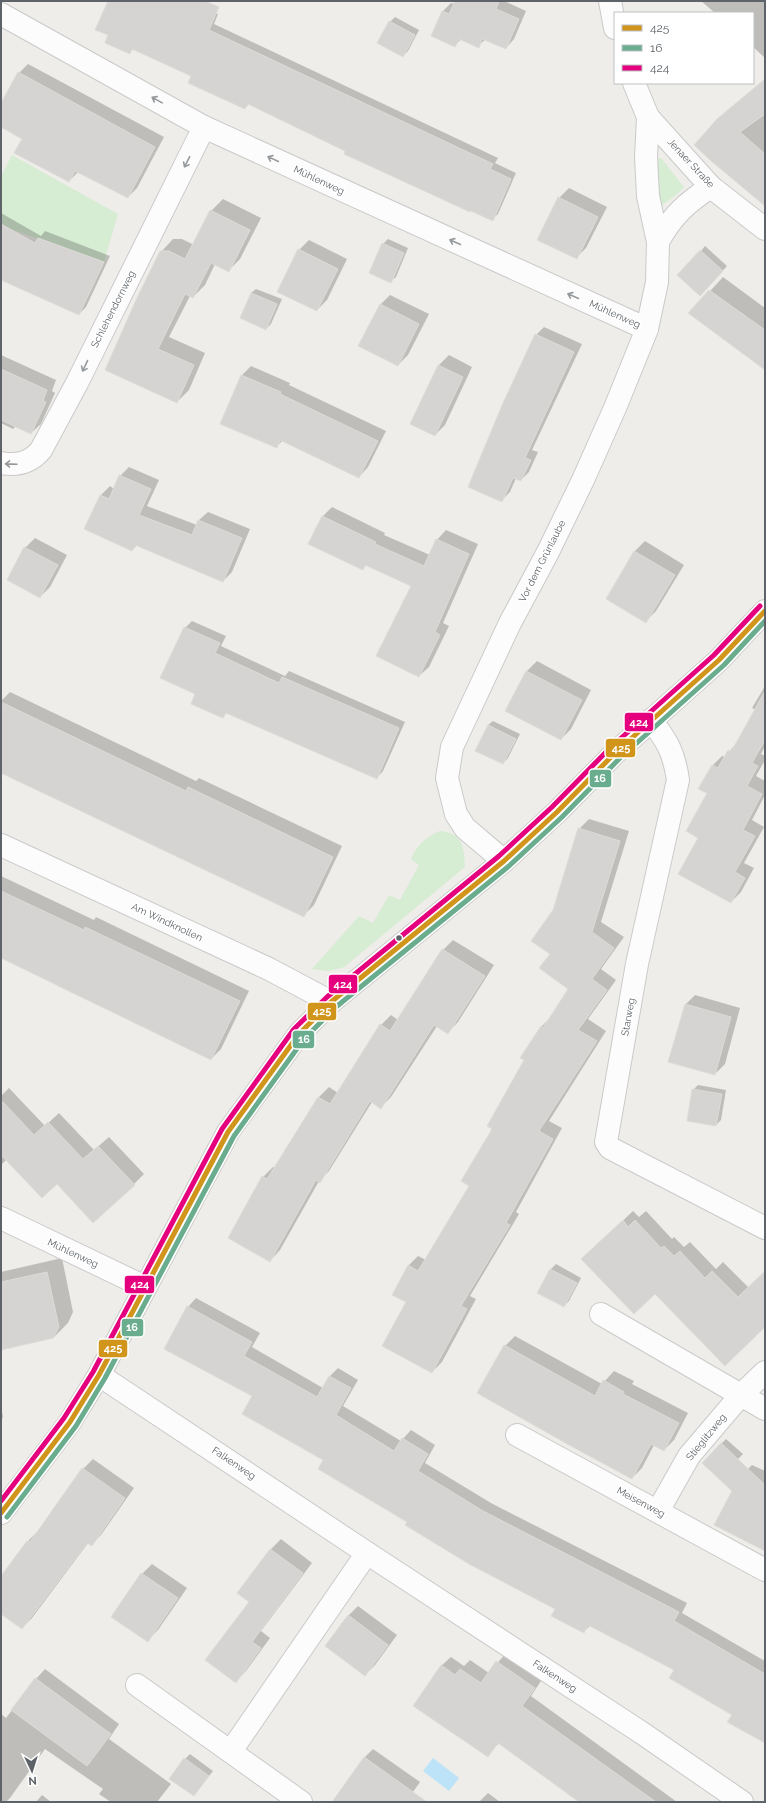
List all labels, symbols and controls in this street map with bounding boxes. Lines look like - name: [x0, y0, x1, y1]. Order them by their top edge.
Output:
- legend: [614, 12, 754, 84]
- text: 425: [650, 21, 670, 35]
- text: 16: [650, 41, 662, 55]
- text: 424: [650, 61, 670, 75]
- one-way arrow: [151, 96, 163, 104]
- street label: Jenaer Straße: [665, 136, 717, 190]
- one-way arrow: [182, 155, 190, 167]
- one-way arrow: [267, 155, 279, 162]
- street label: Mühlenweg: [292, 163, 346, 197]
- one-way arrow: [449, 238, 461, 245]
- street label: Schlehendornweg: [89, 269, 137, 349]
- one-way arrow: [568, 291, 580, 299]
- street label: Mühlenweg: [588, 298, 642, 330]
- one-way arrow: [81, 359, 88, 371]
- one-way arrow: [5, 460, 18, 467]
- street label: Vor dem Grünlaube: [517, 518, 567, 604]
- line badge: 424: [624, 712, 654, 732]
- text: 424: [630, 716, 648, 729]
- line badge: 425: [605, 738, 636, 758]
- text: 425: [612, 742, 630, 755]
- line badge: 16: [589, 769, 612, 788]
- text: 16: [594, 772, 606, 785]
- street label: Am Windknollen: [130, 901, 204, 943]
- unlabelled marker: [394, 933, 404, 943]
- line badge: 424: [328, 974, 358, 994]
- text: 424: [334, 978, 352, 991]
- street label: Starweg: [619, 997, 637, 1037]
- line badge: 425: [307, 1002, 337, 1021]
- text: 425: [313, 1005, 331, 1018]
- line badge: 16: [292, 1030, 315, 1049]
- text: 16: [298, 1033, 310, 1046]
- street label: Mühlenweg: [46, 1236, 100, 1270]
- line badge: 424: [124, 1275, 155, 1294]
- text: 424: [131, 1278, 149, 1291]
- line badge: 16: [121, 1318, 144, 1337]
- text: 16: [126, 1321, 138, 1334]
- line badge: 425: [98, 1339, 128, 1358]
- text: 425: [104, 1342, 122, 1355]
- street label: Stieglitzweg: [684, 1411, 728, 1463]
- street label: Falkenweg: [210, 1444, 258, 1482]
- street label: Meisenweg: [615, 1485, 667, 1519]
- street label: Falkenweg: [531, 1658, 579, 1694]
- north arrow: [12, 1751, 52, 1791]
- text: N: [28, 1774, 37, 1787]

